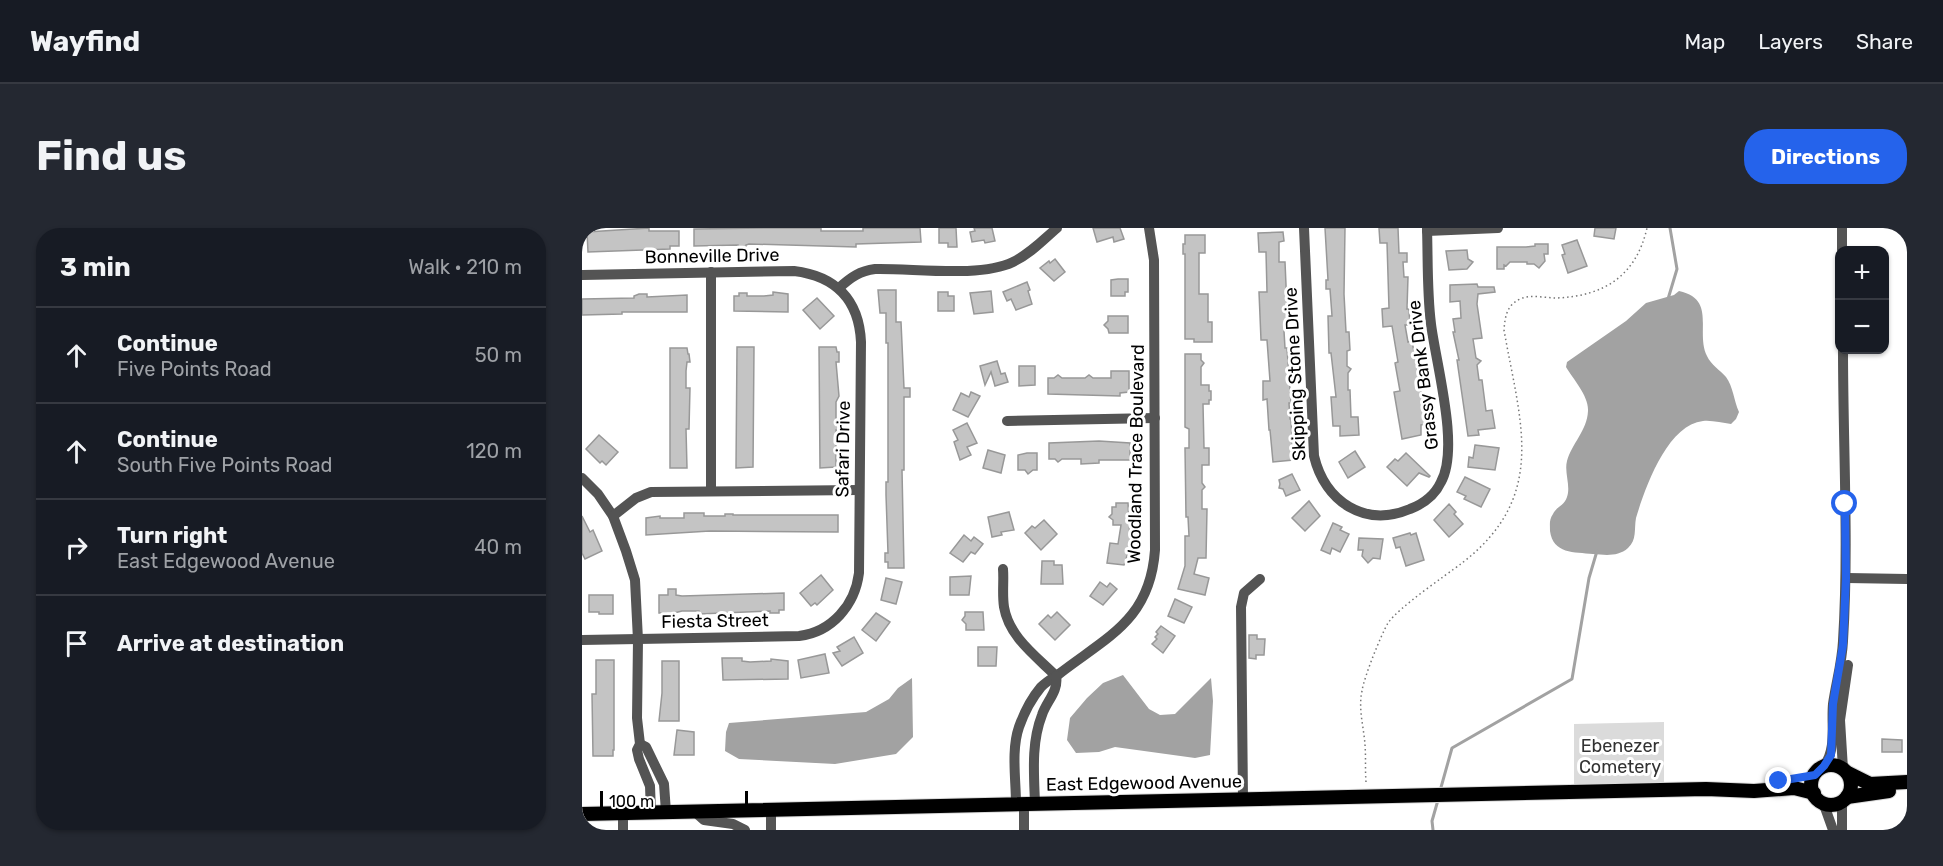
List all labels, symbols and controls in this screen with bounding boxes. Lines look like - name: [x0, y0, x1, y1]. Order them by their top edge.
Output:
- text: Wayfind: [30, 25, 140, 58]
- text: Map: [1684, 29, 1725, 54]
- text: Layers: [1758, 29, 1823, 54]
- text: Share: [1856, 29, 1913, 54]
- button: Directions: [1744, 129, 1907, 184]
- text: Find us: [36, 131, 187, 181]
- street label: Bonneville Drive: [644, 244, 780, 268]
- map controls: [1835, 246, 1889, 354]
- button: +: [1835, 246, 1889, 300]
- text: 3 min: [60, 252, 131, 283]
- text: Walk · 210 m: [408, 255, 522, 279]
- street label: Skipping Stone Drive: [1279, 287, 1311, 461]
- street label: Grassy Bank Drive: [1403, 299, 1443, 451]
- button: −: [1835, 300, 1889, 354]
- text: Continue: [117, 330, 218, 357]
- icon: ahead: [60, 339, 93, 372]
- text: 50 m: [475, 343, 522, 367]
- street label: Woodland Trace Boulevard: [1123, 344, 1149, 564]
- text: Five Points Road: [117, 357, 272, 381]
- street label: Safari Drive: [831, 400, 855, 498]
- text: Continue: [117, 426, 218, 453]
- icon: ahead: [60, 435, 93, 468]
- text: 120 m: [466, 439, 522, 463]
- text: South Five Points Road: [117, 453, 333, 477]
- route start: [1831, 490, 1857, 516]
- text: Turn right: [117, 522, 227, 549]
- icon: right: [60, 531, 93, 564]
- text: 40 m: [474, 535, 522, 559]
- text: East Edgewood Avenue: [117, 549, 335, 573]
- street label: Fiesta Street: [661, 609, 769, 633]
- icon: arrive: [60, 627, 93, 660]
- text: Arrive at destination: [117, 630, 344, 657]
- park label: Ebenezer Cometery: [1579, 735, 1661, 778]
- route end: [1765, 767, 1791, 793]
- street label: East Edgewood Avenue: [1046, 770, 1242, 796]
- scale bar: [600, 788, 748, 816]
- text: 100 m: [609, 792, 654, 811]

